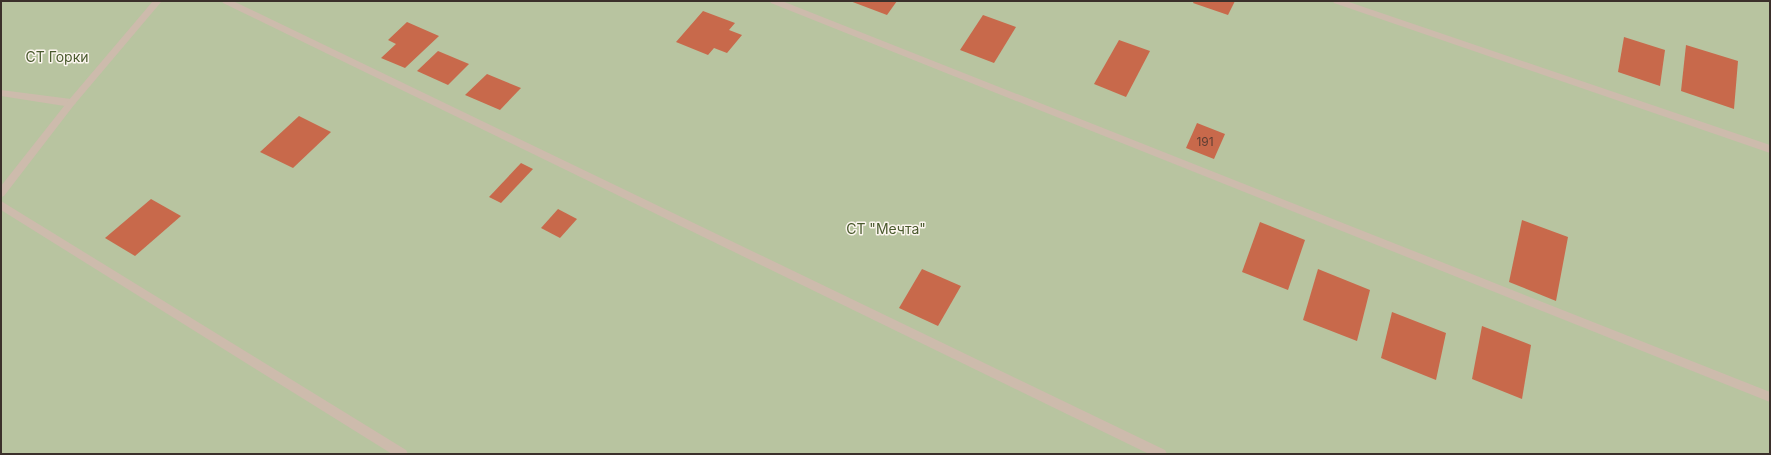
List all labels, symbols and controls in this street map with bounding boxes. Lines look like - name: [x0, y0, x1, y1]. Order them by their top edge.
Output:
- park label: СТ Горки: [25, 48, 89, 65]
- house number: 191: [1196, 134, 1214, 149]
- park label: СТ "Мечта": [846, 220, 926, 237]

